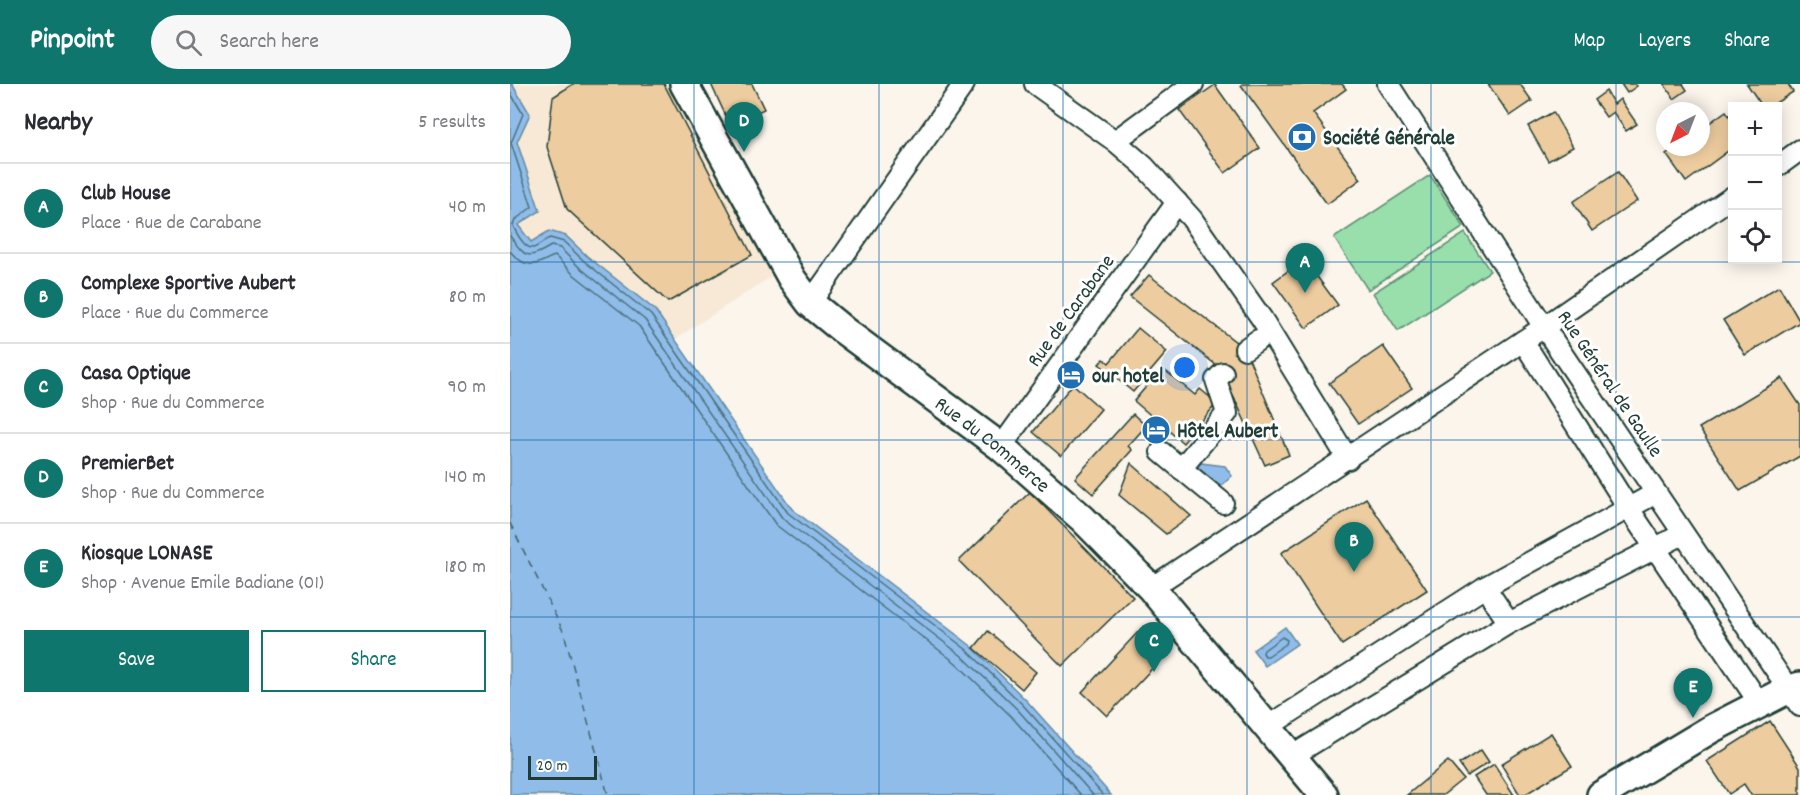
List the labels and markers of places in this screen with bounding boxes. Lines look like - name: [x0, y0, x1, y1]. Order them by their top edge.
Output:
- pin: D: [724, 103, 764, 152]
- bank icon: Société Générale: [1286, 121, 1318, 153]
- place label: Société Générale: [1323, 125, 1455, 155]
- pin: A: [1286, 244, 1324, 293]
- hotel icon: our hotel: [1055, 359, 1087, 391]
- place label: our hotel: [1092, 363, 1165, 393]
- hotel icon: Hôtel Aubert: [1140, 414, 1172, 446]
- place label: Hôtel Aubert: [1177, 418, 1279, 448]
- pin: B: [1334, 522, 1374, 572]
- pin: C: [1134, 622, 1174, 672]
- pin: E: [1674, 668, 1712, 718]

